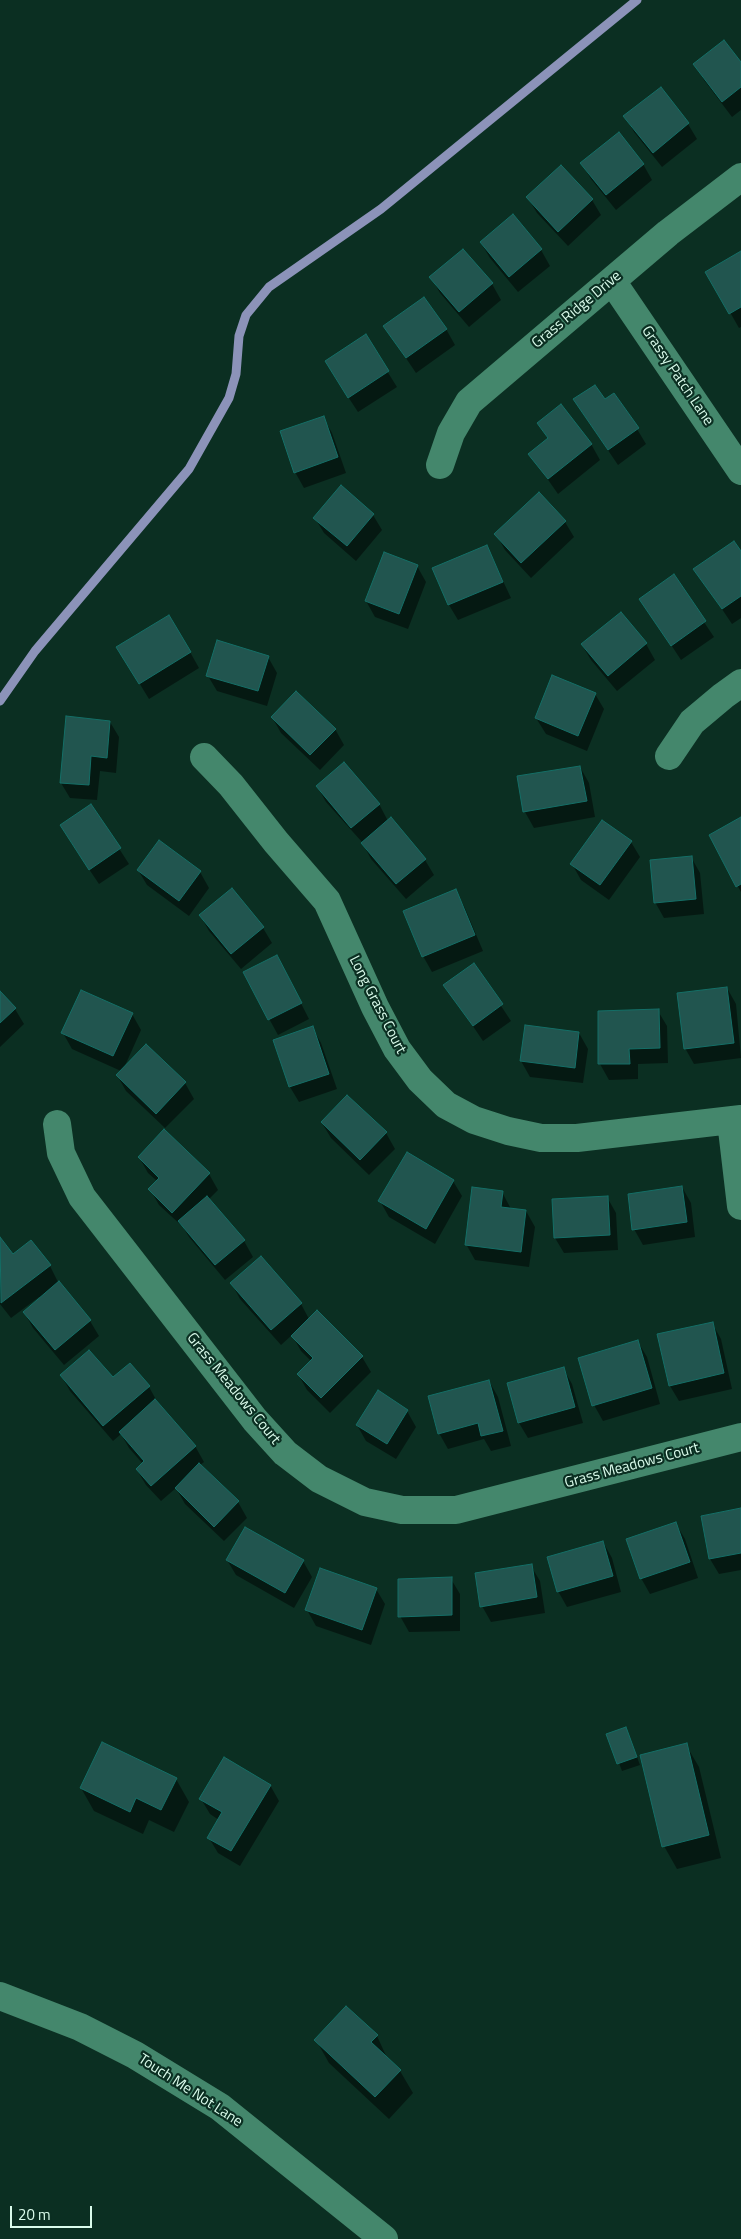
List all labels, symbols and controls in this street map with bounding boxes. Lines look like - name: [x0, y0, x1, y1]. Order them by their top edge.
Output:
- street label: Grass Ridge Drive: [529, 267, 625, 353]
- street label: Grassy Patch Lane: [637, 323, 717, 429]
- street label: Long Grass Court: [345, 953, 409, 1057]
- street label: Grass Meadows Court: [182, 1329, 284, 1449]
- street label: Grass Meadows Court: [563, 1439, 701, 1493]
- street label: Touch Me Not Lane: [135, 2051, 245, 2131]
- scale bar: [12, 2196, 95, 2228]
- text: 20 m: [18, 2203, 51, 2226]

